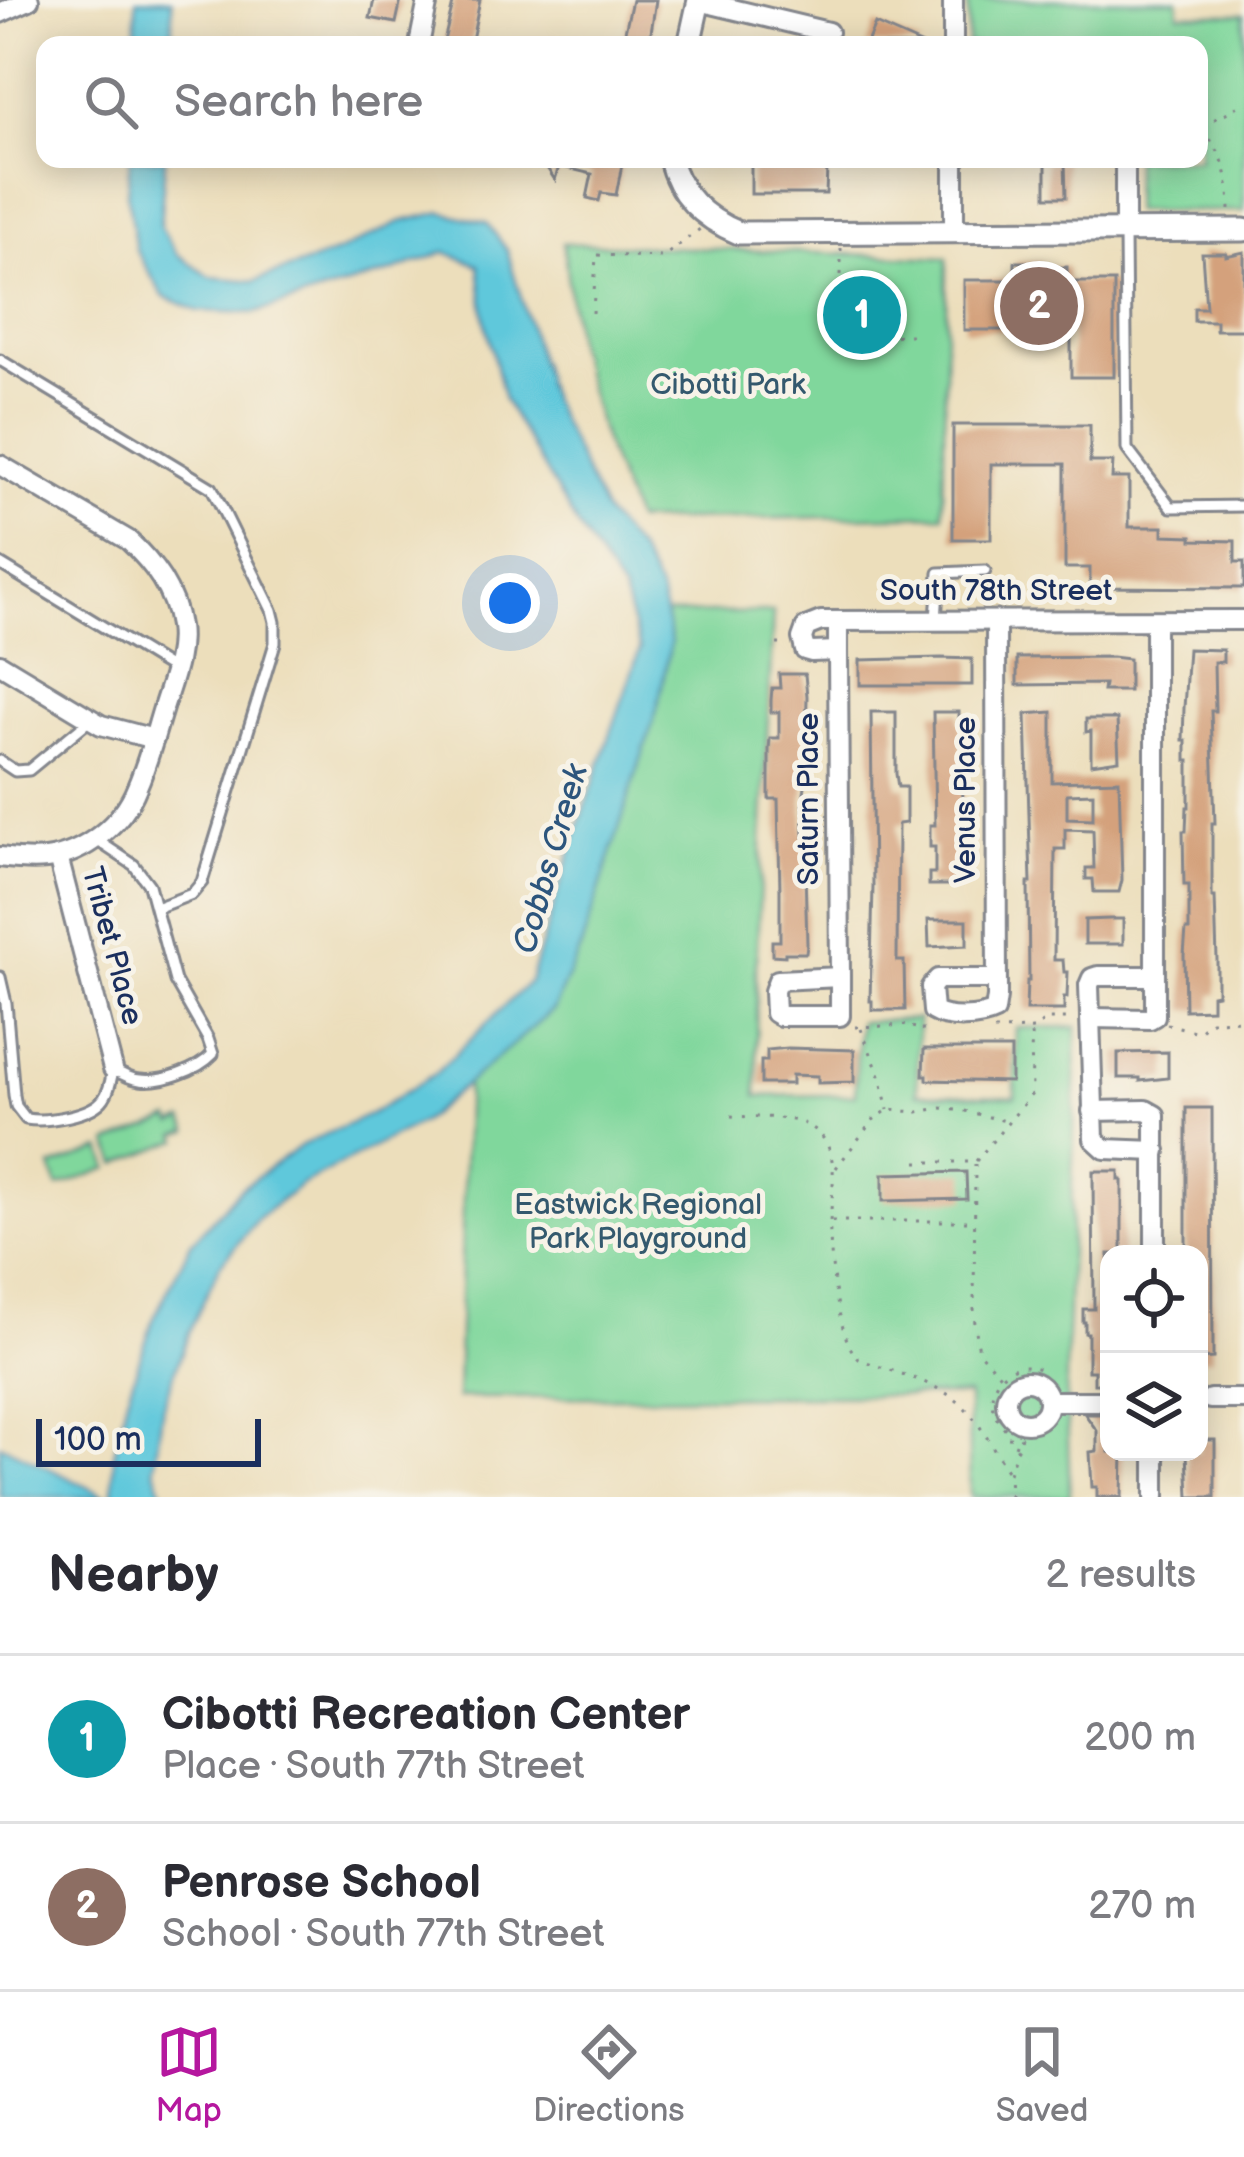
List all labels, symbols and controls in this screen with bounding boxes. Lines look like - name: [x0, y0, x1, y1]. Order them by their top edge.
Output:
- search box: [36, 36, 1208, 168]
- icon: search: [78, 69, 144, 135]
- text: Search here: [174, 75, 423, 130]
- pin: 2: [1000, 261, 1078, 351]
- pin: 1: [823, 270, 901, 360]
- park label: Cibotti Park: [650, 367, 806, 403]
- your location: [480, 573, 540, 633]
- street label: South 78th Street: [880, 573, 1112, 609]
- street label: Saturn Place: [791, 713, 827, 885]
- street label: Venus Place: [948, 717, 984, 883]
- water label: Cobbs Creek: [505, 759, 597, 958]
- street label: Tribet Place: [74, 863, 150, 1029]
- park label: Eastwick Regional Park Playground: [514, 1187, 762, 1257]
- map controls: [1100, 1245, 1208, 1461]
- button: locate: [1100, 1245, 1208, 1353]
- button: layers: [1100, 1353, 1208, 1461]
- scale bar: [36, 1413, 261, 1466]
- text: 100 m: [54, 1420, 142, 1460]
- text: Nearby: [48, 1545, 219, 1606]
- text: 2 results: [1045, 1552, 1196, 1599]
- text: Cibotti Recreation Center: [162, 1688, 690, 1743]
- text: 1: [79, 1715, 95, 1762]
- text: 200 m: [1084, 1715, 1196, 1762]
- text: Place · South 77th Street: [162, 1743, 584, 1790]
- text: Penrose School: [162, 1856, 481, 1911]
- text: 2: [75, 1883, 99, 1930]
- text: 270 m: [1088, 1883, 1196, 1930]
- text: School · South 77th Street: [162, 1911, 604, 1958]
- tab: Map: [156, 2019, 222, 2131]
- tab: Directions: [533, 2019, 685, 2131]
- tab: Saved: [996, 2019, 1088, 2131]

